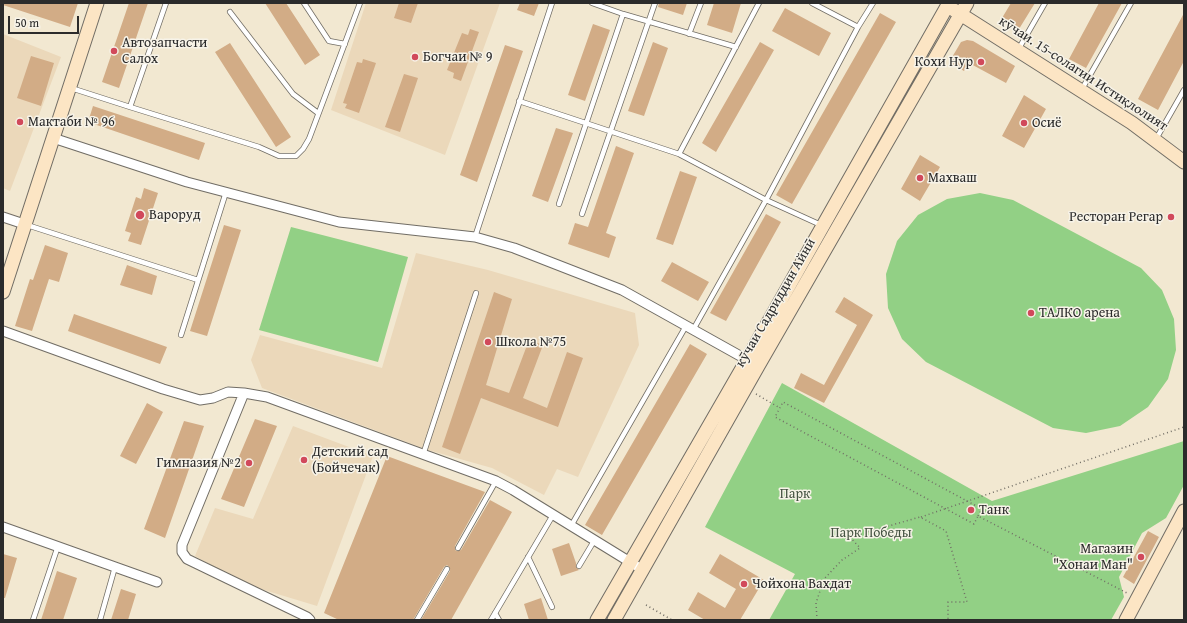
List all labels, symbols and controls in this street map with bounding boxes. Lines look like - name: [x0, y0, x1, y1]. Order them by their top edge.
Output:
- scale bar: [10, 8, 81, 34]
- street label: кӯчаи. 15-солагии Истиқлолият: [995, 13, 1171, 135]
- text: 50 m: [15, 14, 39, 31]
- place label: Автозапчасти Салох: [122, 35, 207, 68]
- marker: Автозапчасти Салох: [109, 46, 119, 56]
- place label: Богчаи № 9: [423, 49, 493, 65]
- marker: Богчаи № 9: [410, 52, 420, 62]
- place label: Кохи Нур: [915, 54, 973, 70]
- marker: Кохи Нур: [976, 57, 986, 67]
- place label: Мактаби № 96: [28, 114, 115, 130]
- place label: Осиё: [1032, 115, 1062, 131]
- marker: Мактаби № 96: [15, 117, 25, 127]
- marker: Осиё: [1019, 118, 1029, 128]
- place label: Махваш: [928, 170, 977, 186]
- marker: Махваш: [915, 173, 925, 183]
- place label: Вароруд: [149, 207, 201, 223]
- marker: Вароруд: [134, 209, 146, 221]
- place label: Ресторан Регар: [1069, 209, 1163, 225]
- marker: Ресторан Регар: [1166, 212, 1176, 222]
- street label: кӯчаи Садриддин Айнӣ: [732, 236, 820, 370]
- place label: ТАЛКО арена: [1039, 305, 1120, 321]
- marker: ТАЛКО арена: [1026, 308, 1036, 318]
- place label: Школа №75: [496, 334, 566, 350]
- marker: Школа №75: [483, 337, 493, 347]
- place label: Детский сад (Бойчечак): [312, 444, 388, 476]
- place label: Гимназия №2: [157, 455, 241, 471]
- marker: Детский сад (Бойчечак): [299, 455, 309, 465]
- marker: Гимназия №2: [244, 458, 254, 468]
- park label: Парк: [780, 486, 810, 502]
- place label: Танк: [979, 502, 1009, 518]
- marker: Танк: [966, 505, 976, 515]
- park label: Парк Победы: [831, 525, 911, 541]
- place label: Магазин "Хонаи Ман": [1053, 541, 1133, 574]
- marker: Магазин "Хонаи Ман": [1136, 552, 1146, 562]
- place label: Чойхона Вахдат: [752, 576, 851, 592]
- marker: Чойхона Вахдат: [739, 579, 749, 589]

